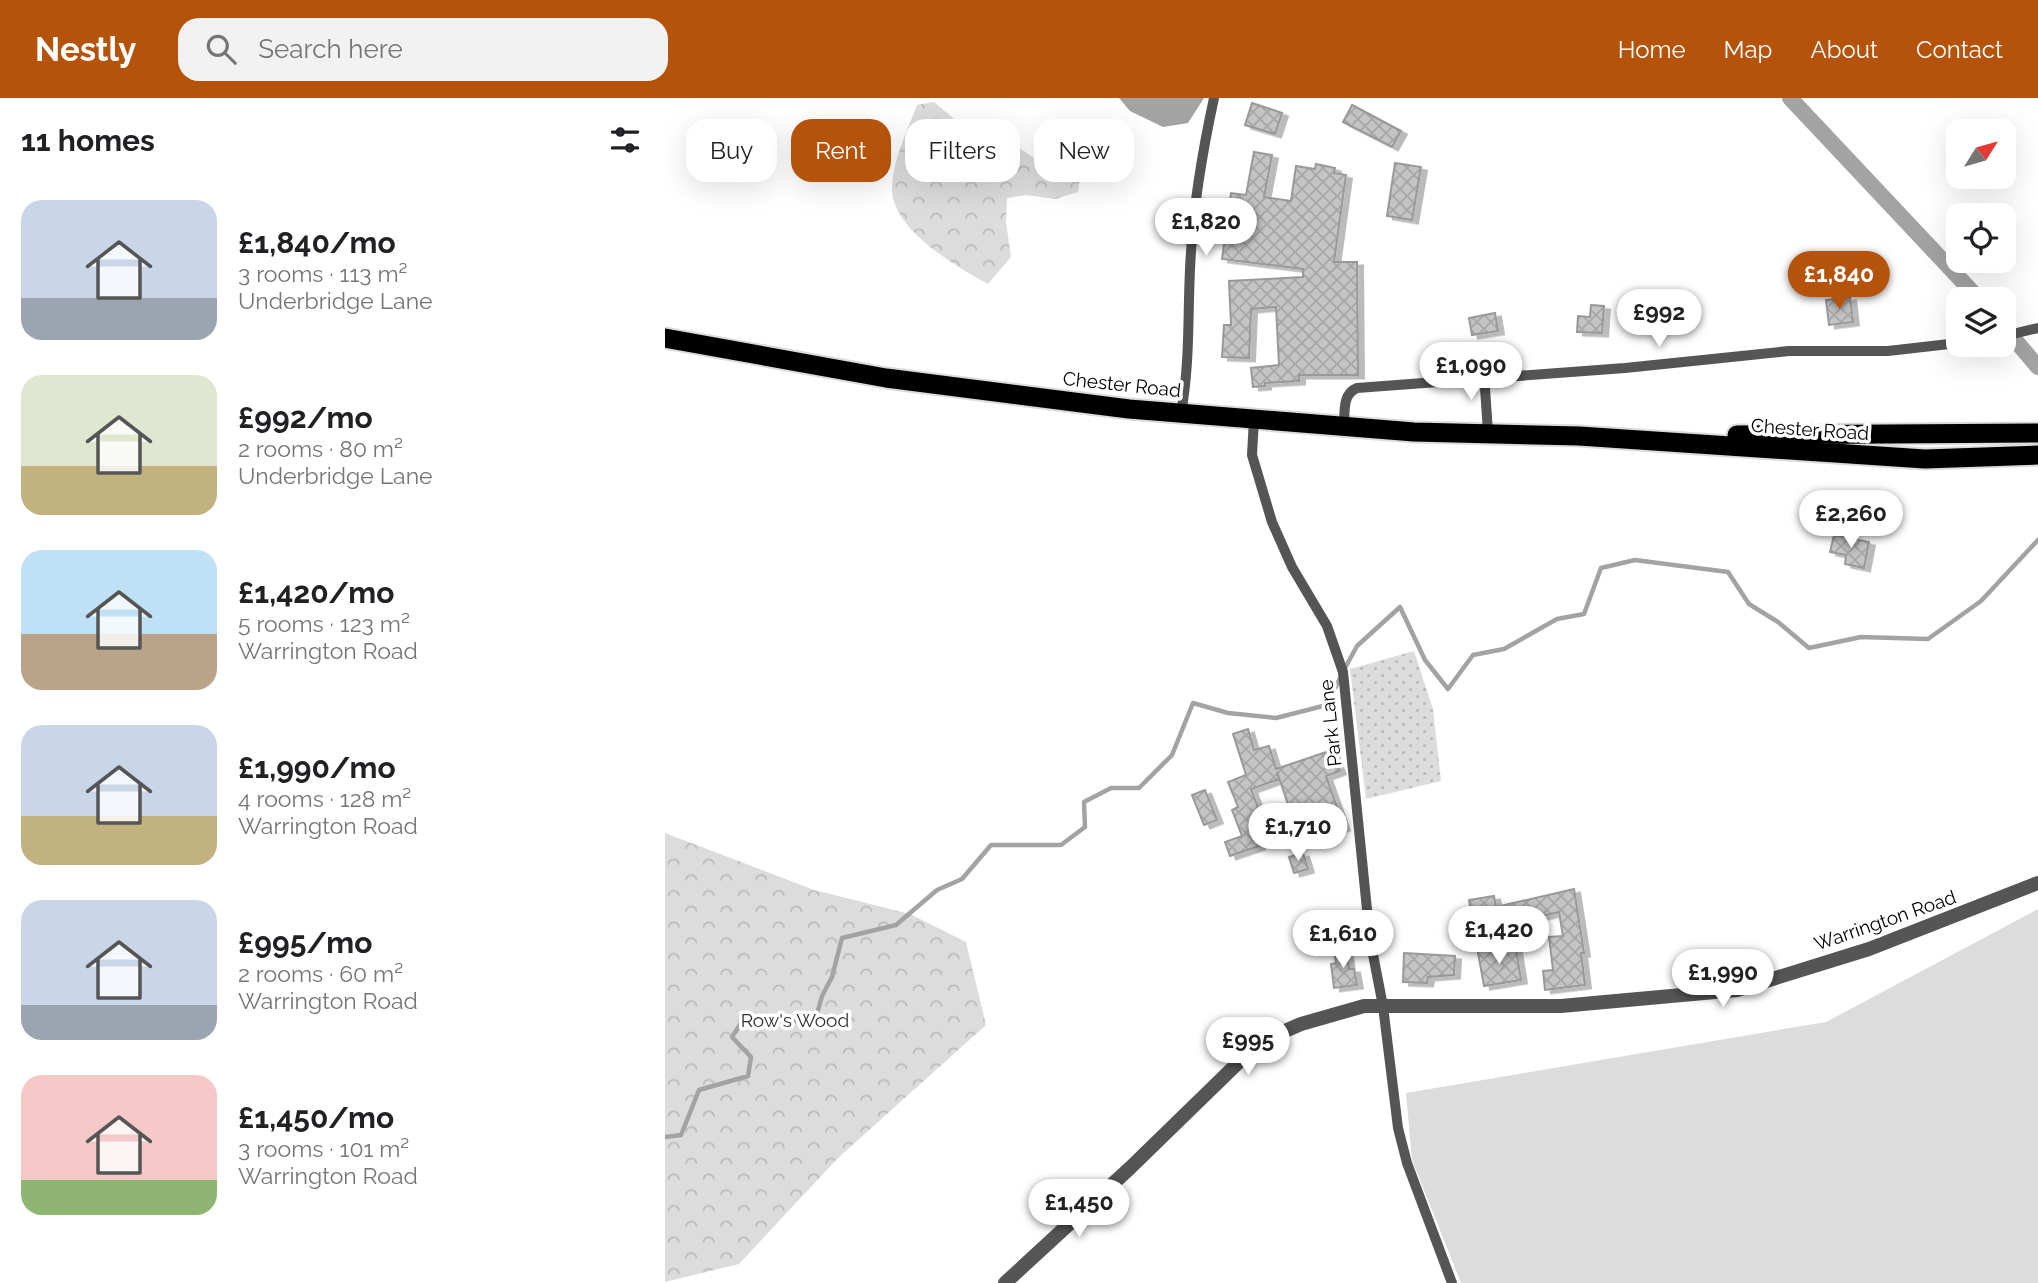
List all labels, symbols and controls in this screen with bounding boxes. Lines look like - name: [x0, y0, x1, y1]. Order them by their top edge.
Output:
- search box: [178, 18, 668, 81]
- text: Nestly: [35, 30, 136, 69]
- icon: search: [202, 30, 240, 68]
- text: Search here: [258, 34, 403, 64]
- text: Home: [1618, 35, 1686, 64]
- text: Map: [1724, 35, 1772, 64]
- text: About: [1810, 35, 1878, 64]
- text: Contact: [1916, 35, 2003, 64]
- chip: Buy: [686, 119, 777, 182]
- chip: Rent: [791, 119, 891, 182]
- chip: Filters: [905, 119, 1020, 182]
- chip: New: [1034, 119, 1134, 182]
- north arrow: [1946, 119, 2016, 189]
- map controls: [1946, 119, 2016, 357]
- icon: filters: [606, 121, 644, 159]
- text: 11 homes: [21, 123, 155, 158]
- pin: £1,820: [1149, 198, 1263, 258]
- button: locate: [1946, 203, 2016, 273]
- text: £1,820: [1171, 207, 1241, 234]
- text: £1,840/mo: [238, 225, 396, 260]
- icon: home: [77, 228, 161, 312]
- pin: £1,840: [1782, 252, 1896, 311]
- text: 3 rooms · 113 m²: [238, 260, 407, 287]
- text: £1,840: [1804, 260, 1874, 287]
- text: Underbridge Lane: [238, 287, 433, 314]
- button: layers: [1946, 287, 2016, 357]
- pin: £992: [1618, 289, 1700, 349]
- text: £992: [1633, 298, 1685, 325]
- pin: £1,090: [1414, 342, 1528, 402]
- text: £1,090: [1435, 351, 1507, 378]
- street label: Chester Road: [1062, 367, 1182, 401]
- text: £992/mo: [238, 400, 373, 435]
- icon: home: [77, 403, 161, 487]
- street label: Chester Road: [1750, 414, 1870, 444]
- text: 2 rooms · 80 m²: [238, 435, 403, 462]
- text: Underbridge Lane: [238, 462, 433, 489]
- pin: £2,260: [1794, 490, 1908, 550]
- text: £2,260: [1815, 499, 1887, 526]
- text: £1,420/mo: [238, 575, 394, 610]
- icon: home: [77, 578, 161, 662]
- text: 5 rooms · 123 m²: [238, 610, 410, 637]
- text: Warrington Road: [238, 637, 418, 664]
- street label: Park Lane: [1314, 678, 1346, 768]
- text: £1,990/mo: [238, 750, 396, 785]
- icon: home: [77, 753, 161, 837]
- text: 4 rooms · 128 m²: [238, 785, 411, 812]
- pin: £1,710: [1241, 804, 1355, 863]
- text: Warrington Road: [238, 812, 418, 839]
- text: £1,710: [1264, 812, 1332, 839]
- street label: Warrington Road: [1811, 885, 1959, 955]
- pin: £1,420: [1442, 906, 1556, 966]
- pin: £1,610: [1286, 910, 1400, 970]
- text: £1,420: [1464, 915, 1534, 942]
- text: £1,610: [1309, 919, 1377, 946]
- text: £995/mo: [238, 925, 372, 960]
- icon: home: [77, 928, 161, 1012]
- pin: £1,990: [1666, 950, 1780, 1009]
- text: £1,990: [1688, 958, 1758, 985]
- text: 2 rooms · 60 m²: [238, 960, 403, 987]
- text: Warrington Road: [238, 987, 418, 1014]
- park label: Row's Wood: [741, 1009, 849, 1031]
- pin: £995: [1207, 1018, 1289, 1077]
- text: £995: [1222, 1026, 1274, 1053]
- text: £1,450/mo: [238, 1100, 394, 1135]
- icon: home: [77, 1103, 161, 1187]
- text: 3 rooms · 101 m²: [238, 1135, 409, 1162]
- text: Warrington Road: [238, 1162, 418, 1189]
- pin: £1,450: [1022, 1180, 1136, 1239]
- text: £1,450: [1044, 1188, 1114, 1215]

